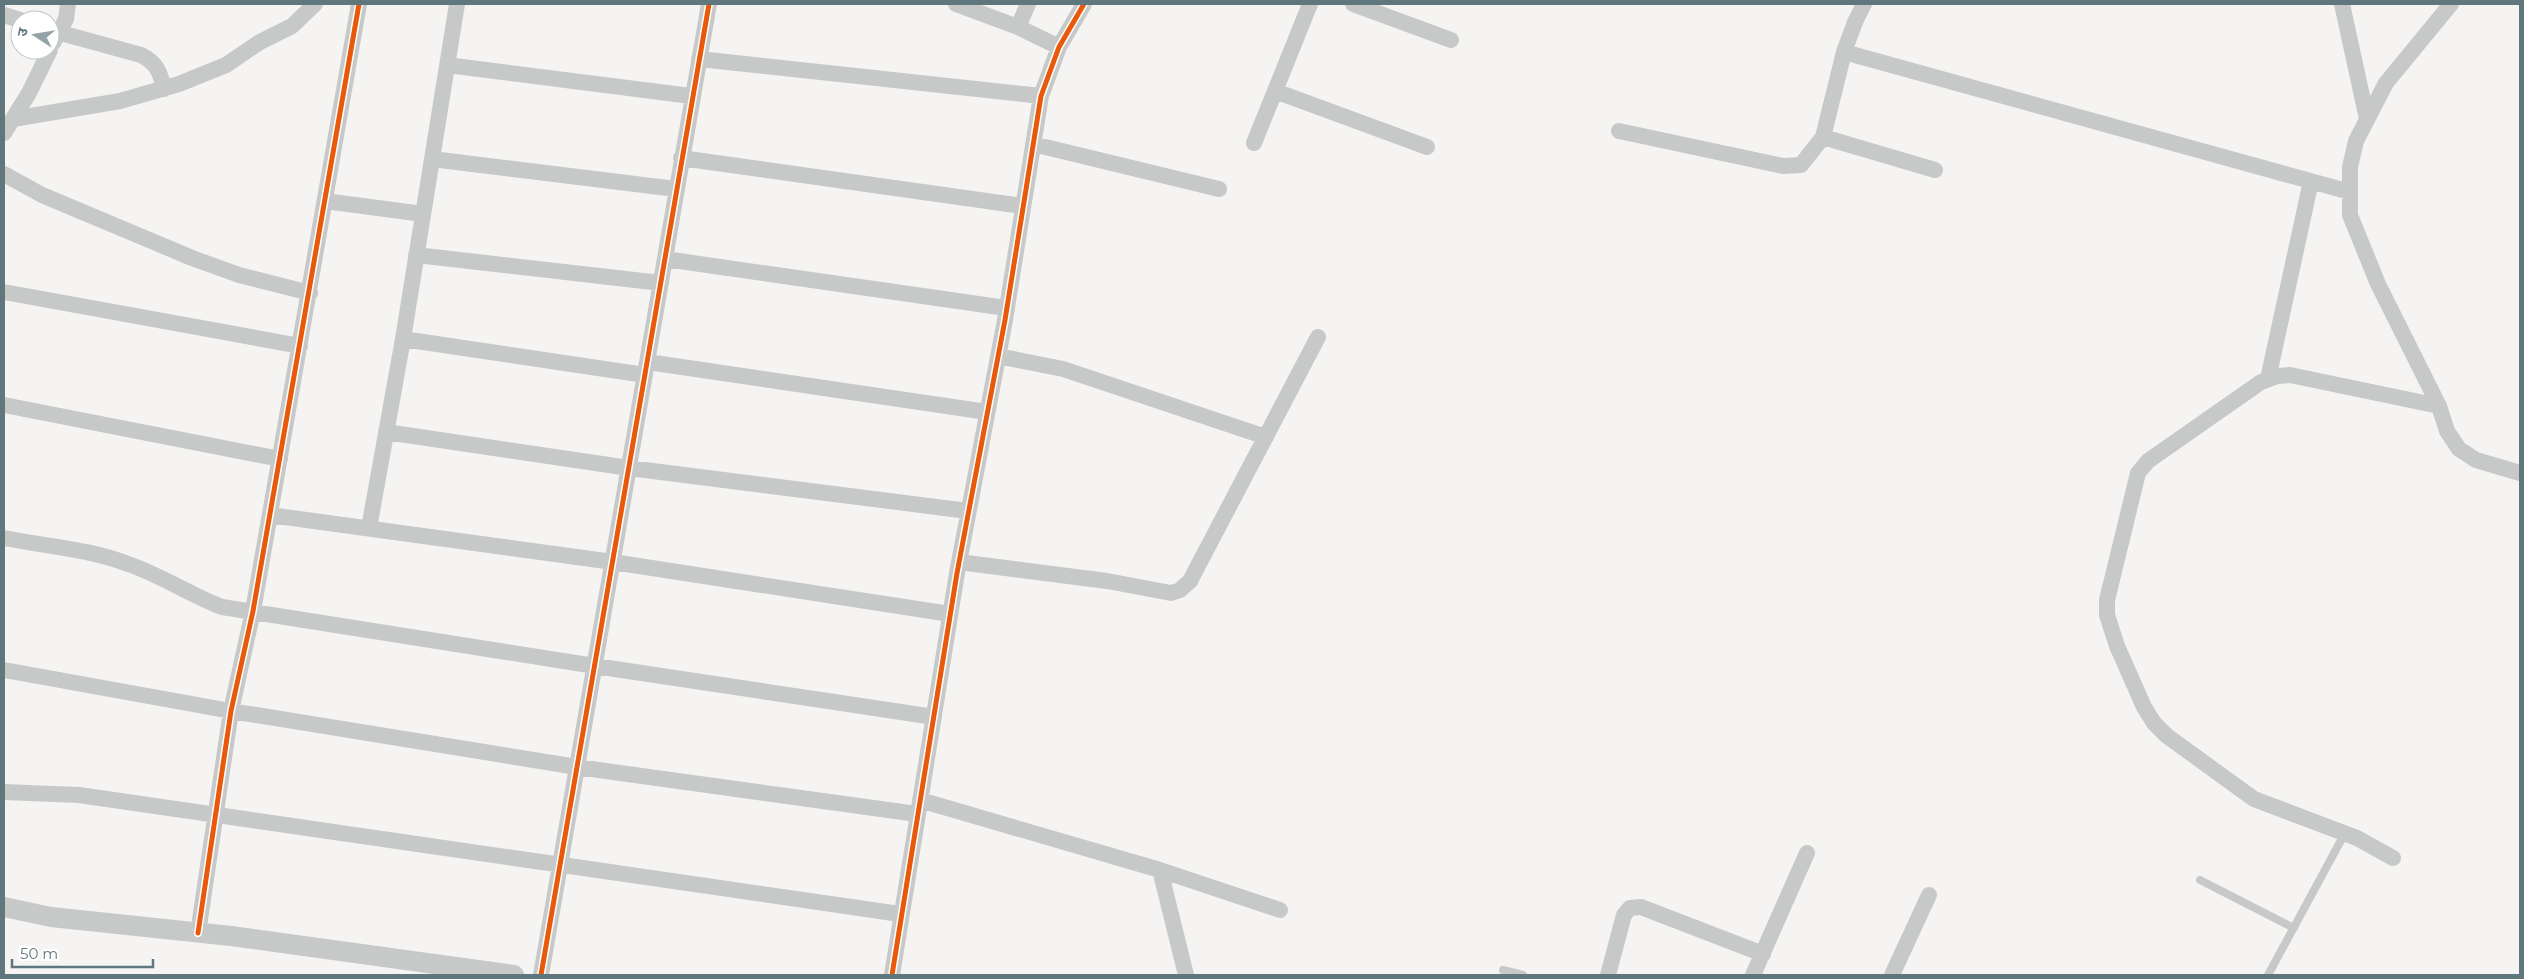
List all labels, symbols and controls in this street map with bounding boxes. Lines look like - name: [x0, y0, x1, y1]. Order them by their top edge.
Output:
- north arrow: [10, 10, 60, 60]
- text: उ: [13, 26, 32, 38]
- scale bar: [12, 936, 154, 968]
- text: 50 m: [20, 944, 58, 963]

